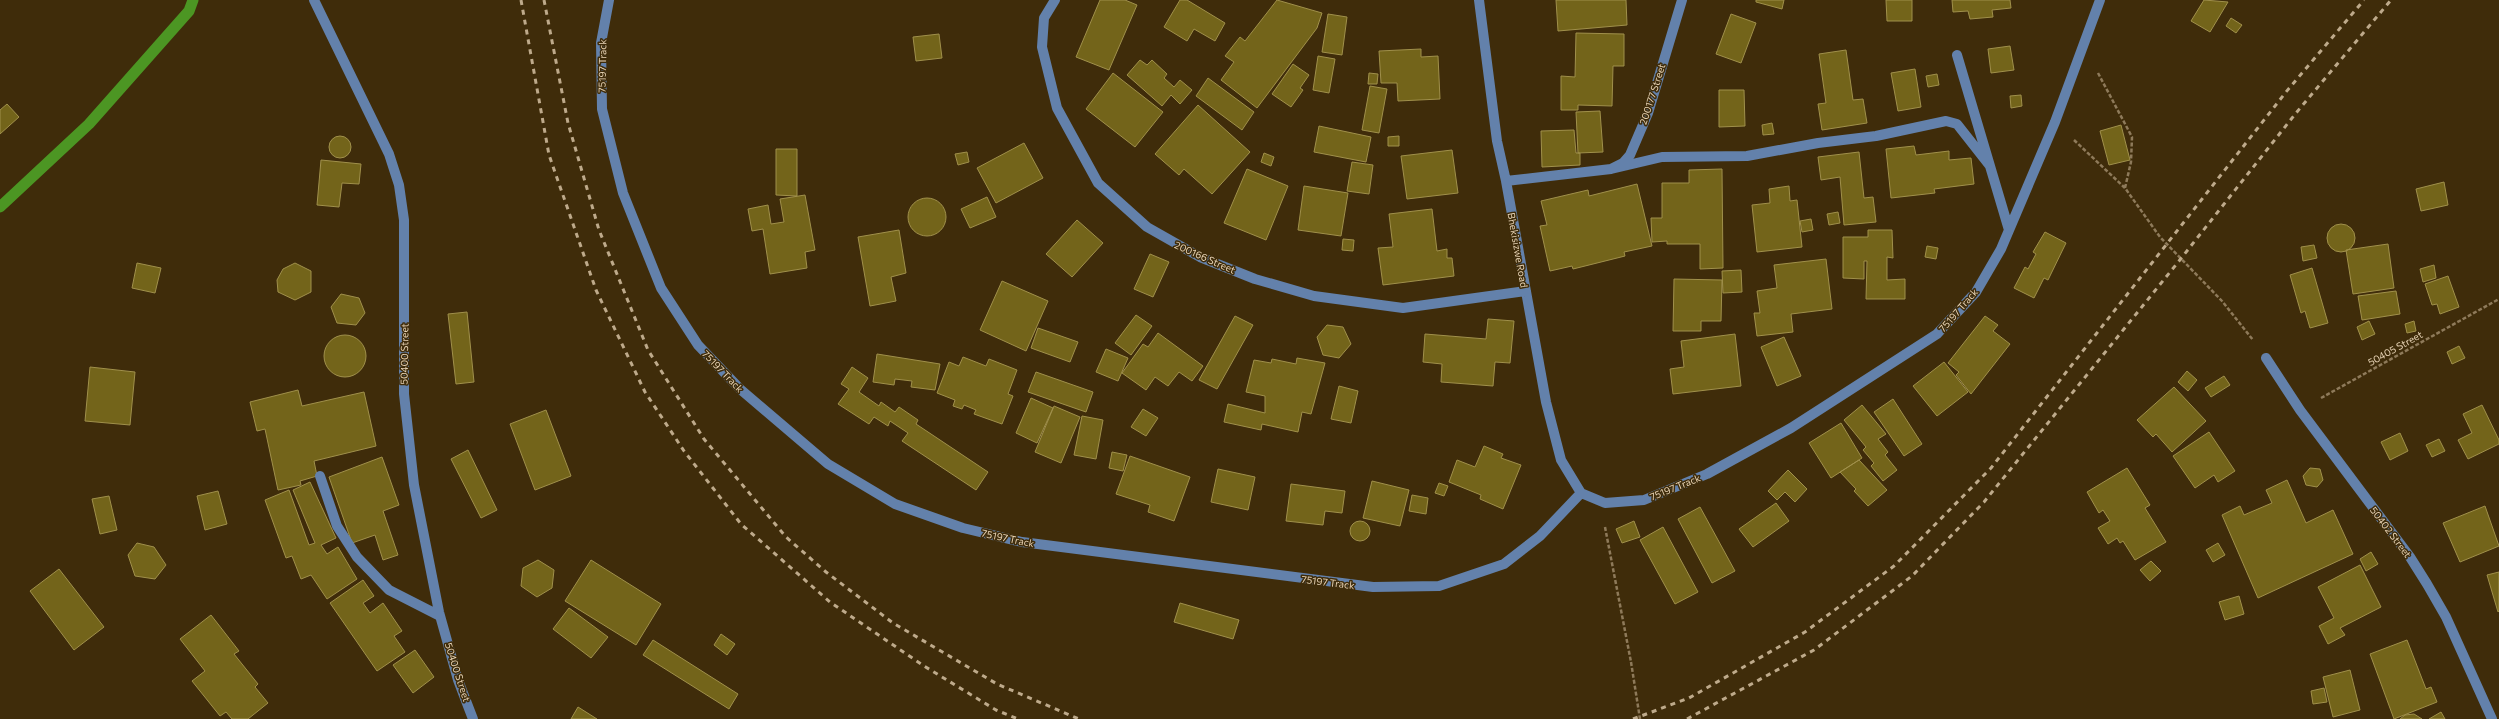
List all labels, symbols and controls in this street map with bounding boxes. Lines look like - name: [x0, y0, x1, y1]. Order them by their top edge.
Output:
- street label: 75197 Track: [596, 39, 608, 93]
- street label: 200177 Street: [1636, 62, 1668, 126]
- street label: Bhekisizwe Road: [1505, 212, 1531, 289]
- street label: 200166 Street: [1173, 238, 1237, 276]
- street label: 75197 Track: [1936, 285, 1980, 334]
- street label: 50400 Street: [397, 323, 411, 385]
- street label: 50405 Street: [2366, 328, 2424, 368]
- street label: 75197 Track: [700, 348, 746, 395]
- street label: 75197 Track: [1648, 471, 1703, 503]
- street label: 50402 Street: [2368, 504, 2414, 560]
- street label: 75197 Track: [981, 527, 1036, 550]
- street label: 75197 Track: [1301, 573, 1356, 591]
- street label: 50400 Street: [443, 641, 473, 703]

